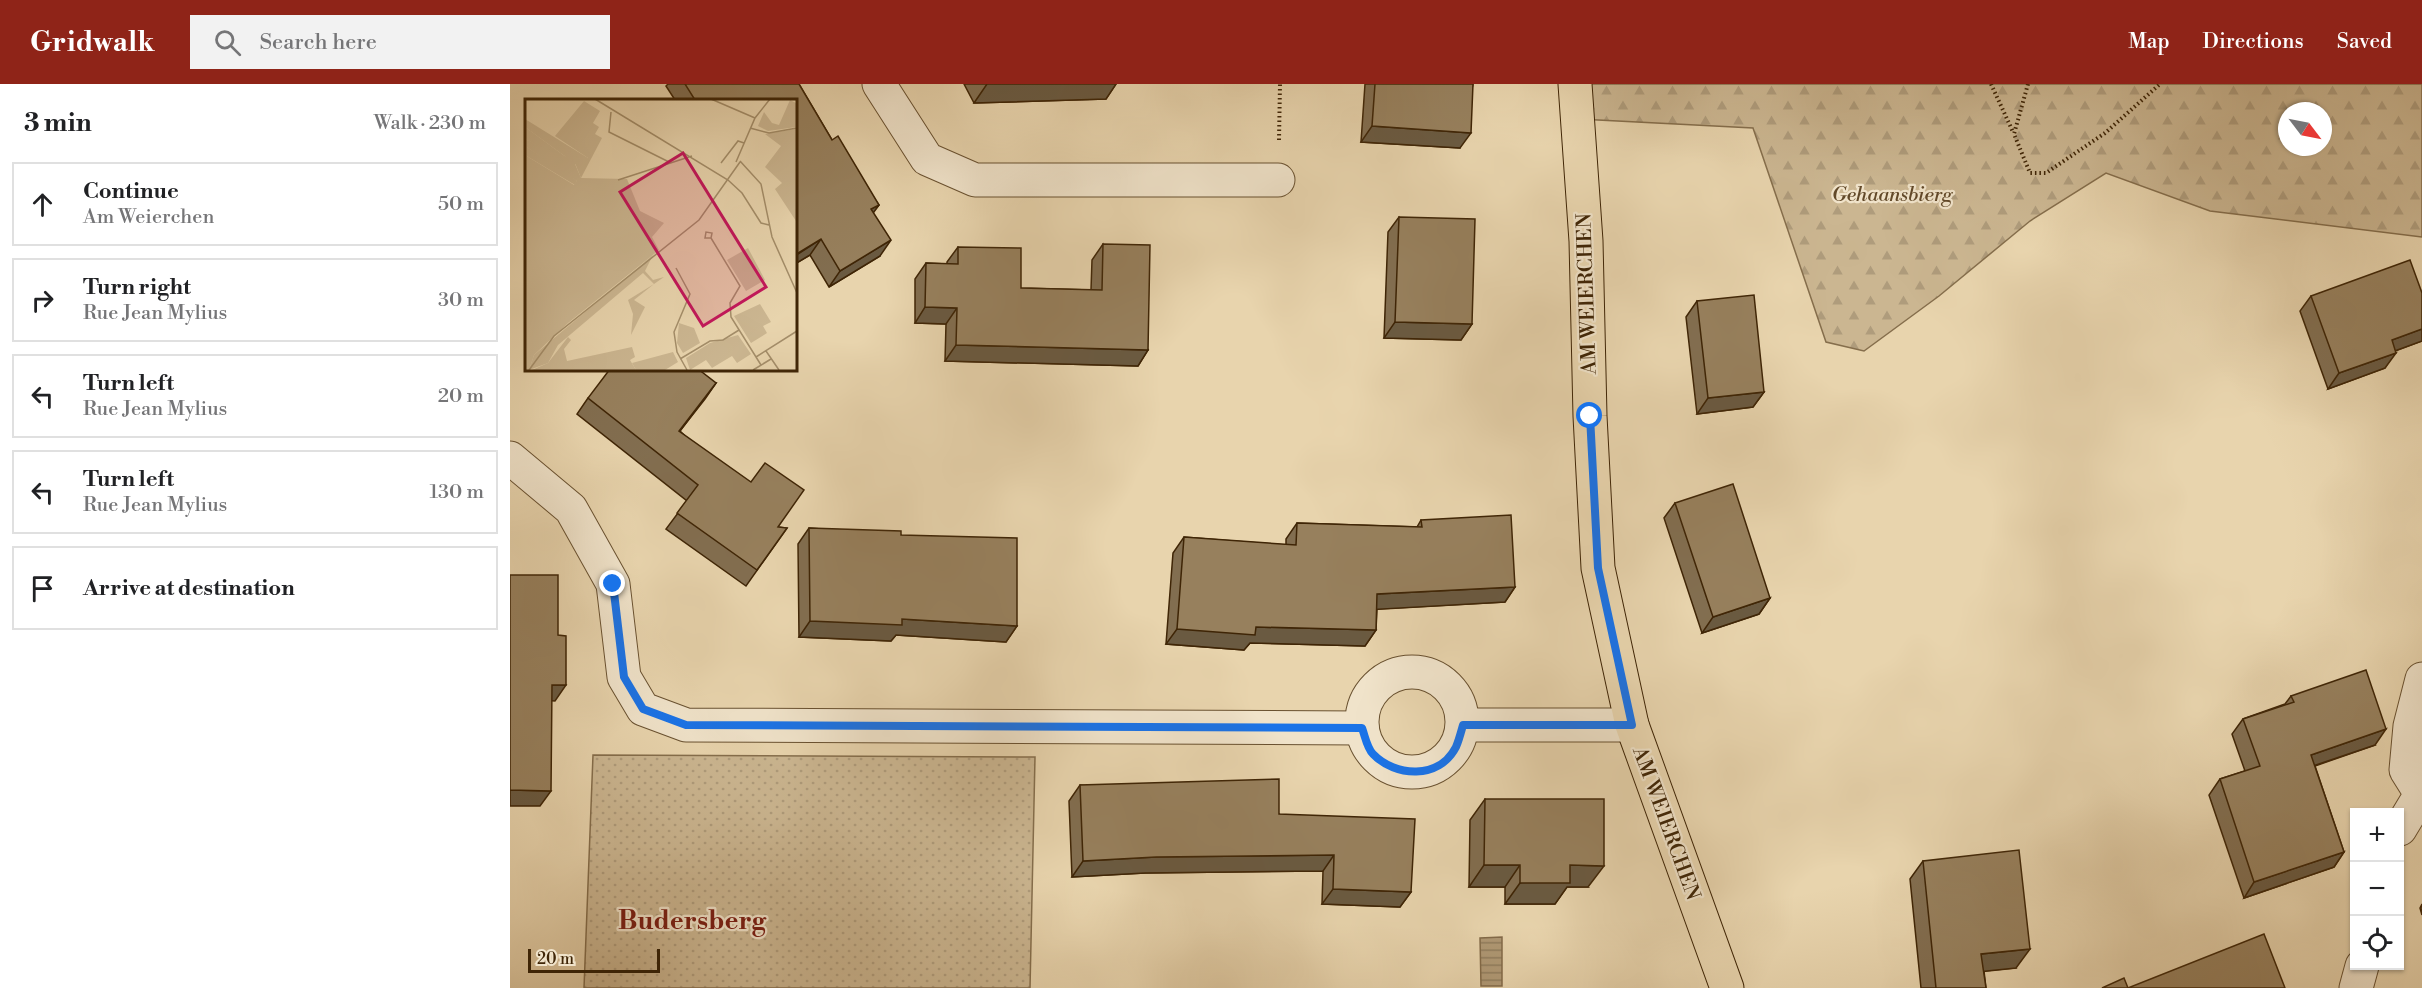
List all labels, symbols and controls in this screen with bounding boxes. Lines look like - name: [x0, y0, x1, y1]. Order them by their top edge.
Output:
- search box: [190, 15, 610, 69]
- text: Gridwalk: [30, 25, 154, 60]
- icon: search: [211, 26, 244, 59]
- text: Search here: [259, 29, 377, 56]
- text: Map: [2128, 29, 2170, 55]
- text: Directions: [2203, 29, 2304, 55]
- text: Saved: [2337, 29, 2392, 55]
- inset map: [525, 99, 796, 370]
- north arrow: [2278, 102, 2332, 156]
- text: 3 min: [24, 107, 92, 139]
- text: Walk · 230 m: [374, 111, 486, 136]
- text: Continue: [83, 178, 179, 205]
- park label: Gehaansbierg: [1832, 183, 1954, 208]
- icon: ahead: [26, 188, 59, 221]
- text: 50 m: [438, 192, 484, 217]
- text: Am Weierchen: [83, 205, 214, 230]
- street label: AM WEIERCHEN: [1572, 213, 1603, 376]
- text: Turn right: [83, 274, 191, 301]
- icon: right: [26, 284, 59, 317]
- text: 30 m: [438, 288, 484, 313]
- text: Rue Jean Mylius: [83, 301, 227, 326]
- text: Turn left: [83, 370, 174, 397]
- icon: left: [26, 380, 59, 413]
- text: 20 m: [438, 384, 484, 409]
- text: Rue Jean Mylius: [83, 397, 227, 422]
- route start: [1576, 402, 1602, 428]
- text: Turn left: [83, 466, 174, 493]
- icon: left: [26, 476, 59, 509]
- text: 130 m: [429, 480, 484, 505]
- text: Rue Jean Mylius: [83, 493, 227, 518]
- route end: [599, 570, 625, 596]
- icon: arrive: [26, 572, 59, 605]
- text: Arrive at destination: [83, 575, 295, 602]
- street label: AM WEIERCHEN: [1626, 743, 1705, 904]
- map controls: [2350, 808, 2404, 970]
- button: +: [2350, 808, 2404, 862]
- button: −: [2350, 862, 2404, 916]
- district label: Budersberg: [618, 905, 767, 937]
- button: locate: [2350, 916, 2404, 970]
- scale bar: [528, 946, 660, 974]
- text: 20 m: [537, 949, 574, 969]

